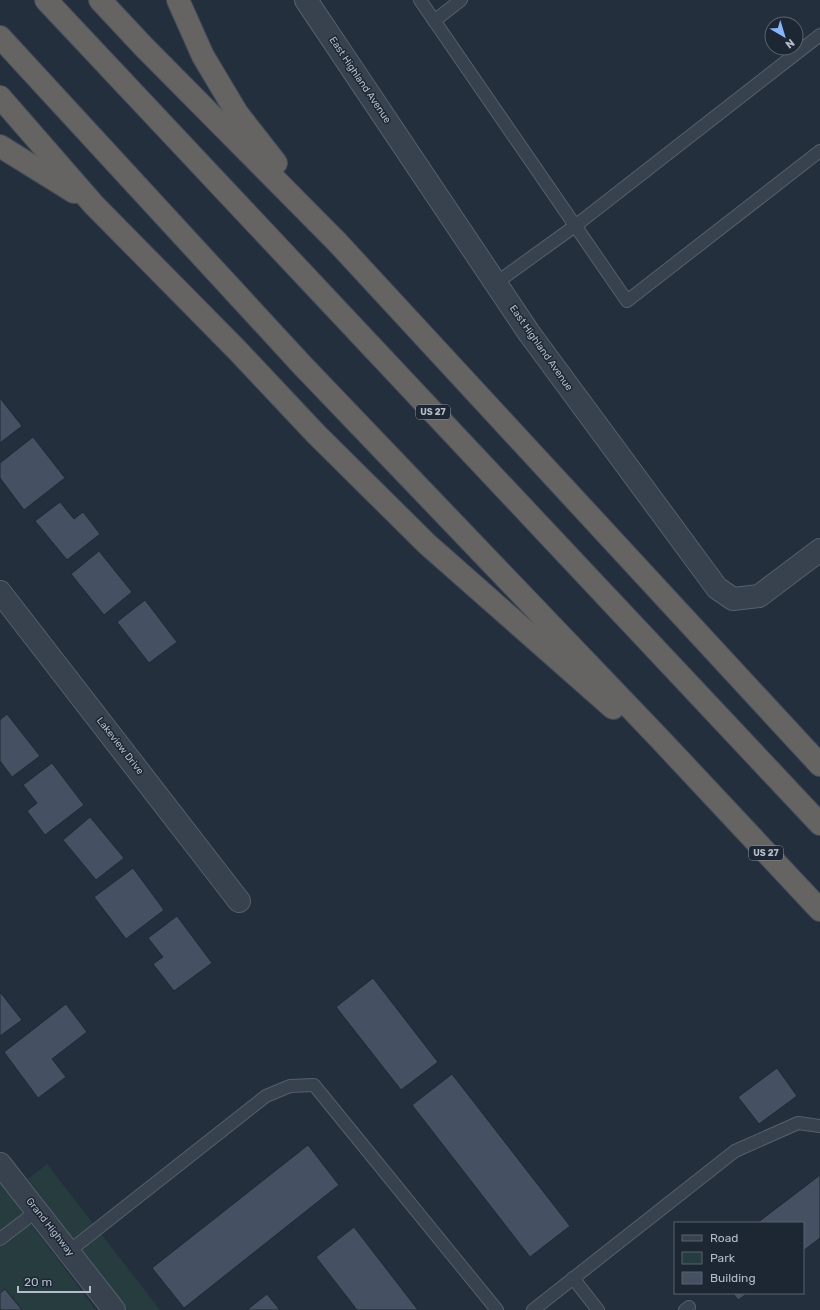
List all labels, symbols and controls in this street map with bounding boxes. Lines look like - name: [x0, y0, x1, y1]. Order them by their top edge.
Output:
- north arrow: [764, 16, 804, 56]
- street label: East Highland Avenue: [327, 34, 394, 126]
- text: N: [783, 36, 797, 51]
- street label: East Highland Avenue: [507, 303, 575, 393]
- road number: US 27: [416, 405, 450, 419]
- street label: Lakeview Drive: [94, 715, 146, 777]
- road number: US 27: [749, 846, 783, 860]
- street label: Grand Highway: [23, 1195, 77, 1259]
- legend: [674, 1222, 804, 1294]
- text: Road: [710, 1231, 738, 1245]
- text: Park: [710, 1251, 736, 1265]
- scale bar: [18, 1268, 90, 1294]
- text: Building: [710, 1271, 756, 1285]
- text: 20 m: [24, 1275, 52, 1289]

